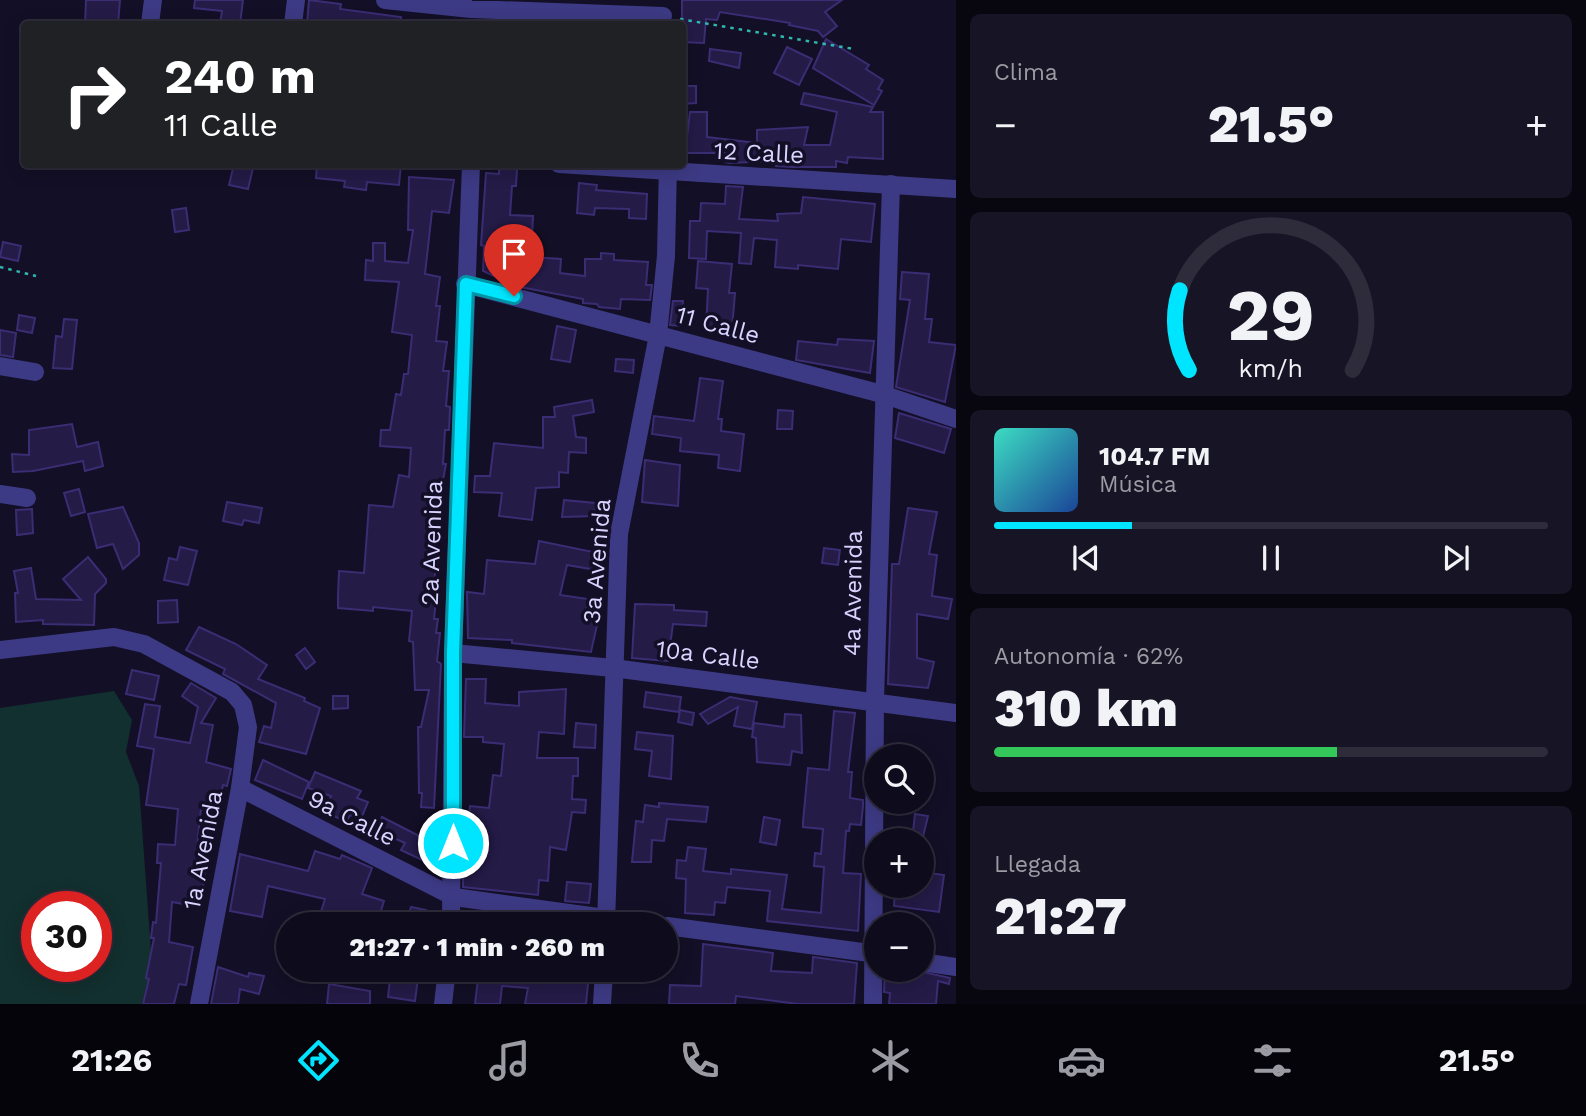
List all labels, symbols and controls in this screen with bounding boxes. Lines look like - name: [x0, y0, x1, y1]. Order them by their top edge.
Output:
- text: 240 m: [164, 47, 316, 105]
- icon: right: [49, 49, 140, 140]
- text: Clima: [994, 59, 1058, 86]
- text: 21.5°: [1208, 94, 1334, 155]
- text: −: [994, 103, 1017, 147]
- text: +: [1525, 103, 1548, 147]
- text: 11 Calle: [164, 106, 278, 144]
- street label: 12 Calle: [713, 137, 805, 169]
- pin: [484, 224, 544, 296]
- icon: arrive: [495, 235, 533, 273]
- text: 29: [1227, 272, 1315, 358]
- street label: 11 Calle: [673, 300, 763, 350]
- text: km/h: [1239, 354, 1303, 383]
- text: 104.7 FM: [1099, 441, 1210, 471]
- text: Música: [1099, 471, 1177, 498]
- street label: 2a Avenida: [416, 480, 448, 606]
- street label: 3a Avenida: [578, 497, 616, 625]
- street label: 4a Avenida: [838, 530, 868, 656]
- icon: previous: [1067, 539, 1105, 577]
- icon: pause: [1252, 539, 1290, 577]
- icon: next: [1437, 539, 1475, 577]
- street label: 10a Calle: [655, 635, 761, 675]
- text: Autonomía · 62%: [994, 643, 1183, 670]
- text: 310 km: [994, 678, 1178, 739]
- map controls: [864, 744, 934, 982]
- button: search: [864, 744, 934, 814]
- street label: 9a Calle: [303, 784, 401, 852]
- street label: 1a Avenida: [178, 788, 228, 912]
- position arrow: [416, 806, 490, 880]
- button: +: [864, 828, 934, 898]
- text: Llegada: [994, 851, 1081, 878]
- text: 21:27: [994, 886, 1127, 947]
- speed limit sign: 30: [21, 891, 112, 982]
- button: −: [864, 912, 934, 982]
- text: 21:27 · 1 min · 260 m: [349, 932, 605, 962]
- icon: directions: [294, 1036, 343, 1085]
- icon: music: [485, 1036, 534, 1085]
- icon: phone: [675, 1036, 724, 1085]
- icon: climate: [866, 1036, 915, 1085]
- icon: car: [1057, 1036, 1106, 1085]
- icon: filters: [1248, 1036, 1297, 1085]
- text: 21:26: [71, 1041, 152, 1079]
- text: 21.5°: [1438, 1041, 1515, 1079]

